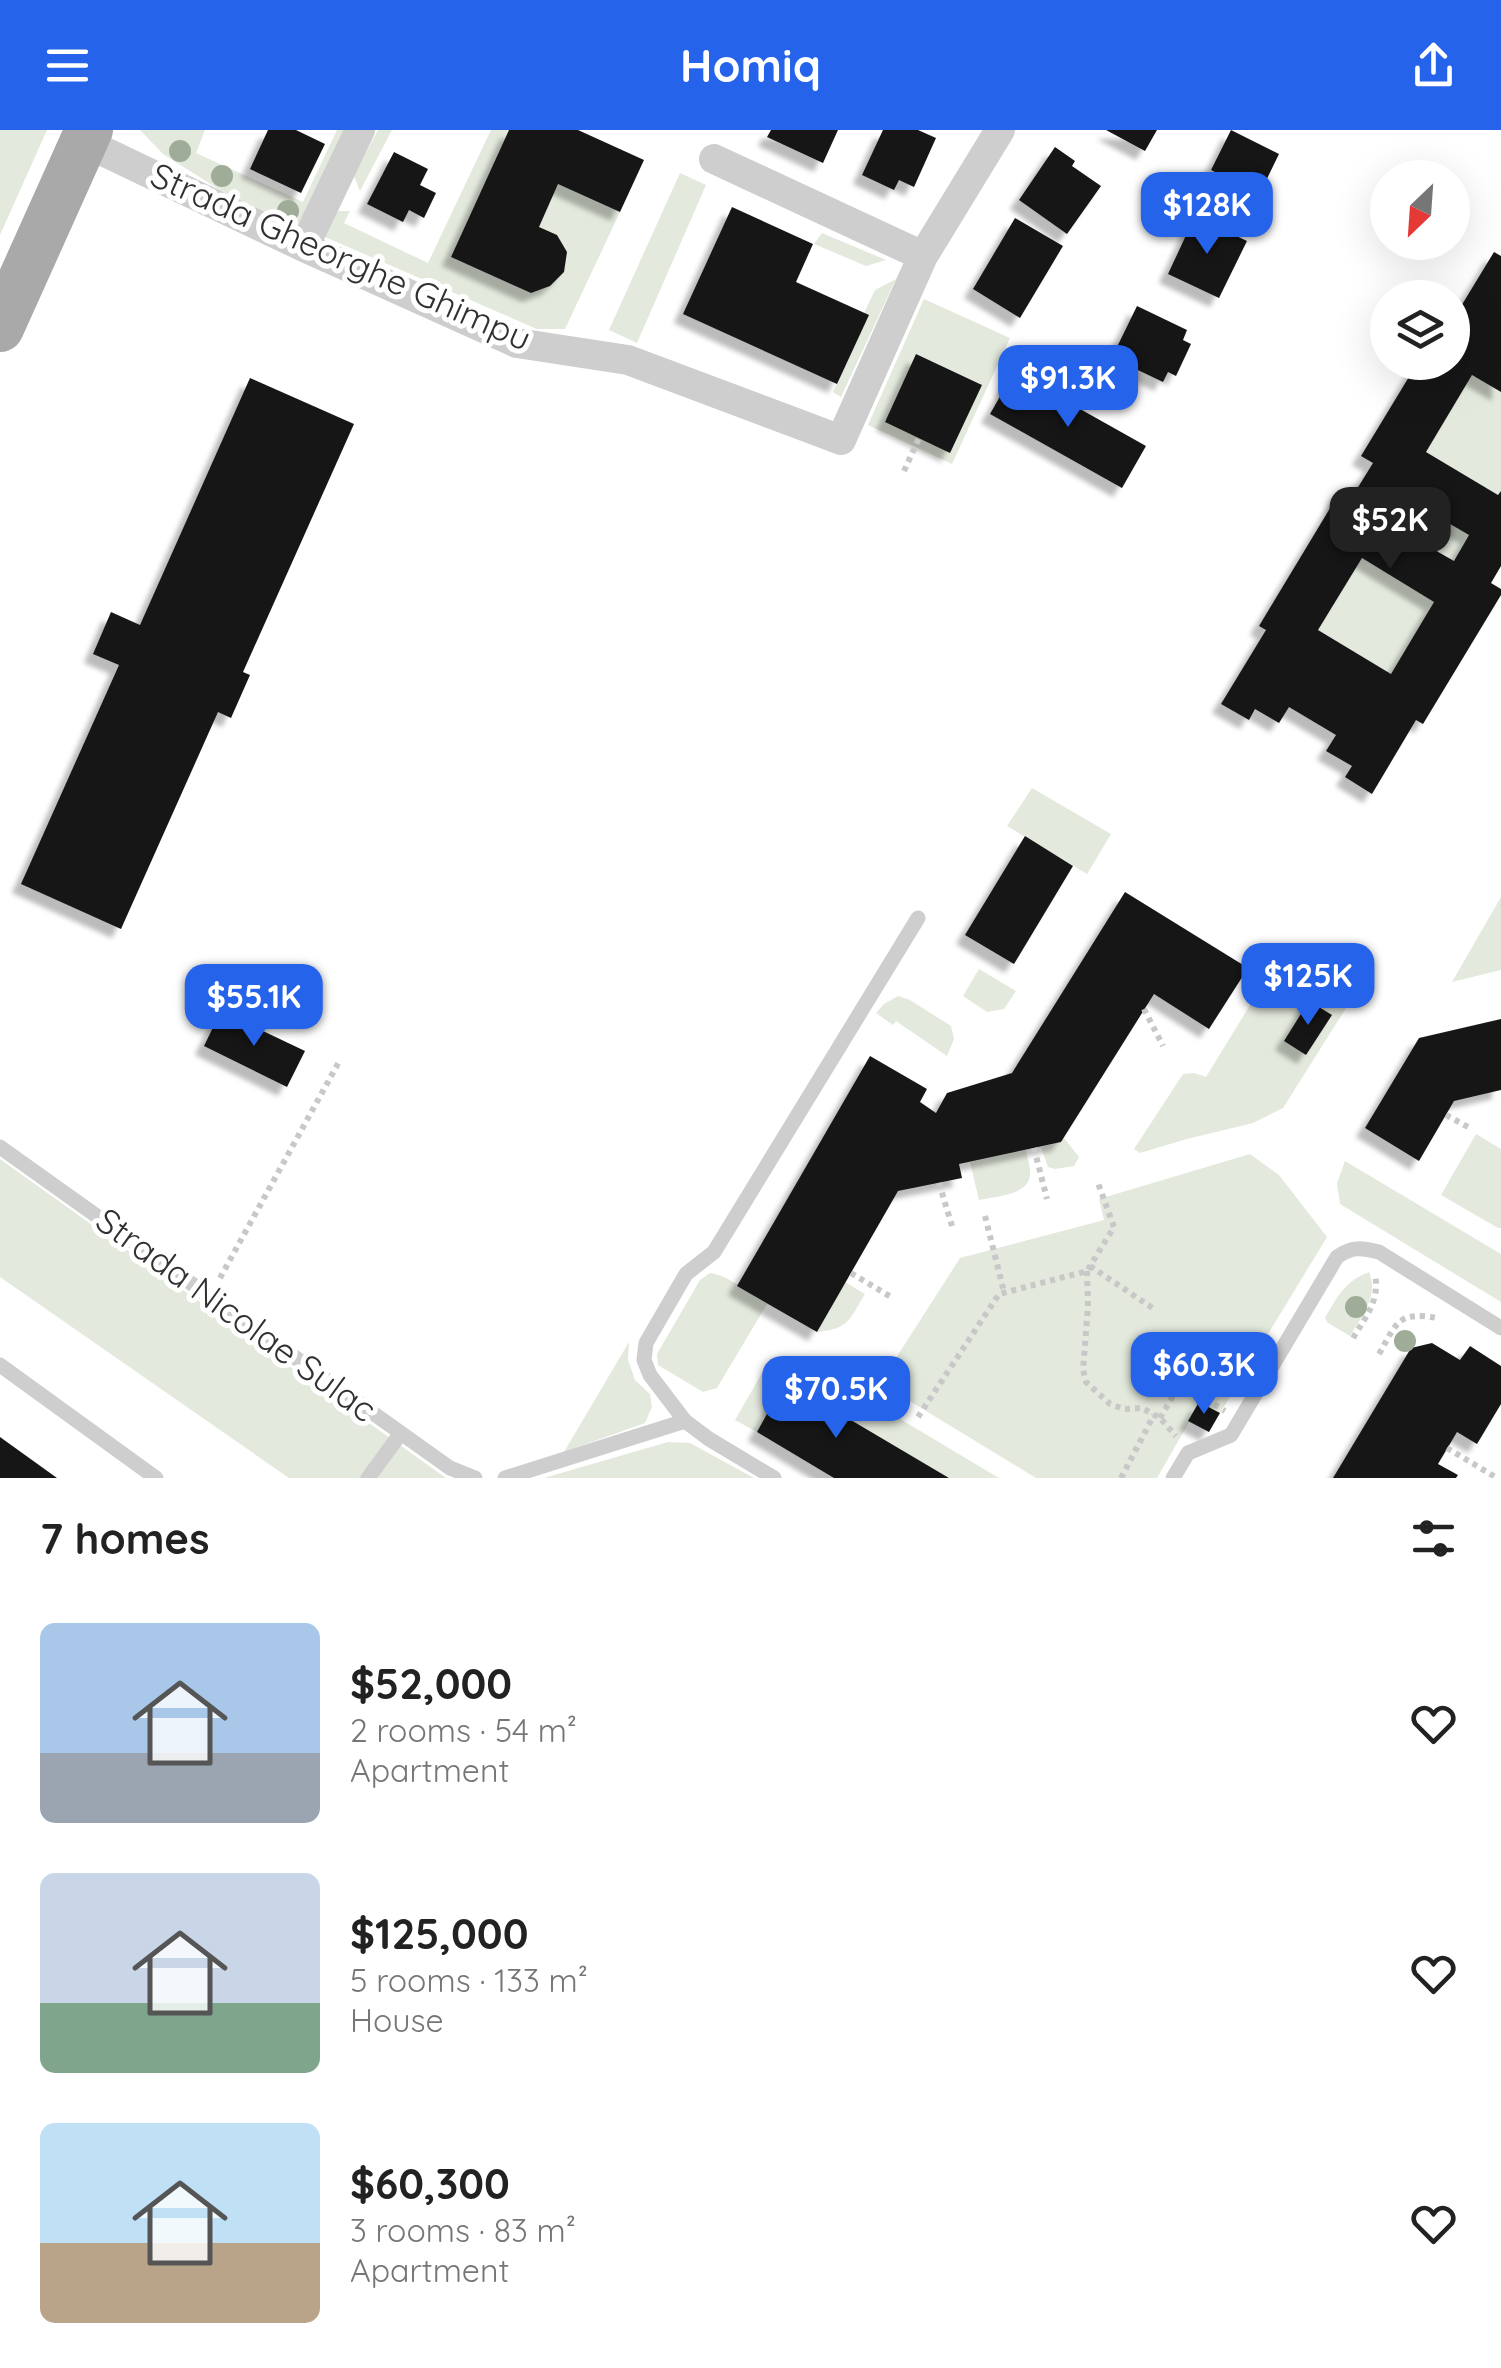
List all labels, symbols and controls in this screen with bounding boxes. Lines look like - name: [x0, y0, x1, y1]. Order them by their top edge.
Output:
- text: Homiq: [680, 37, 821, 93]
- icon: menu: [40, 38, 95, 93]
- icon: share: [1406, 38, 1461, 93]
- street label: Strada Gheorghe Ghimpu: [144, 152, 538, 360]
- north arrow: [1370, 160, 1470, 260]
- map controls: [1370, 160, 1470, 380]
- pin: $128K: [1137, 172, 1277, 257]
- text: $128K: [1163, 184, 1251, 224]
- button: layers: [1370, 280, 1470, 380]
- pin: $91.3K: [987, 345, 1149, 430]
- text: $91.3K: [1020, 357, 1116, 397]
- pin: $52K: [1331, 487, 1449, 572]
- text: $52K: [1352, 499, 1428, 539]
- pin: $125K: [1238, 943, 1378, 1028]
- text: $125K: [1263, 955, 1353, 995]
- pin: $55.1K: [173, 964, 335, 1049]
- text: $55.1K: [207, 976, 301, 1016]
- street label: Strada Nicolae Sulac: [88, 1198, 385, 1431]
- pin: $60.3K: [1123, 1332, 1285, 1417]
- text: $60.3K: [1153, 1344, 1255, 1384]
- pin: $70.5K: [755, 1356, 917, 1441]
- text: $70.5K: [784, 1368, 888, 1408]
- icon: filters: [1406, 1511, 1461, 1566]
- text: 7 homes: [40, 1512, 209, 1565]
- text: $52,000: [350, 1657, 512, 1710]
- icon: home: [120, 1663, 240, 1783]
- icon: heart: [1406, 1696, 1461, 1751]
- text: 2 rooms · 54 m²: [350, 1710, 577, 1750]
- text: Apartment: [350, 1750, 509, 1790]
- text: $125,000: [350, 1907, 528, 1960]
- icon: home: [120, 1913, 240, 2033]
- icon: heart: [1406, 1946, 1461, 2001]
- text: 5 rooms · 133 m²: [350, 1960, 588, 2000]
- text: House: [350, 2000, 444, 2040]
- text: $60,300: [350, 2157, 510, 2210]
- icon: home: [120, 2163, 240, 2283]
- icon: heart: [1406, 2196, 1461, 2251]
- text: 3 rooms · 83 m²: [350, 2210, 576, 2250]
- text: Apartment: [350, 2250, 509, 2290]

